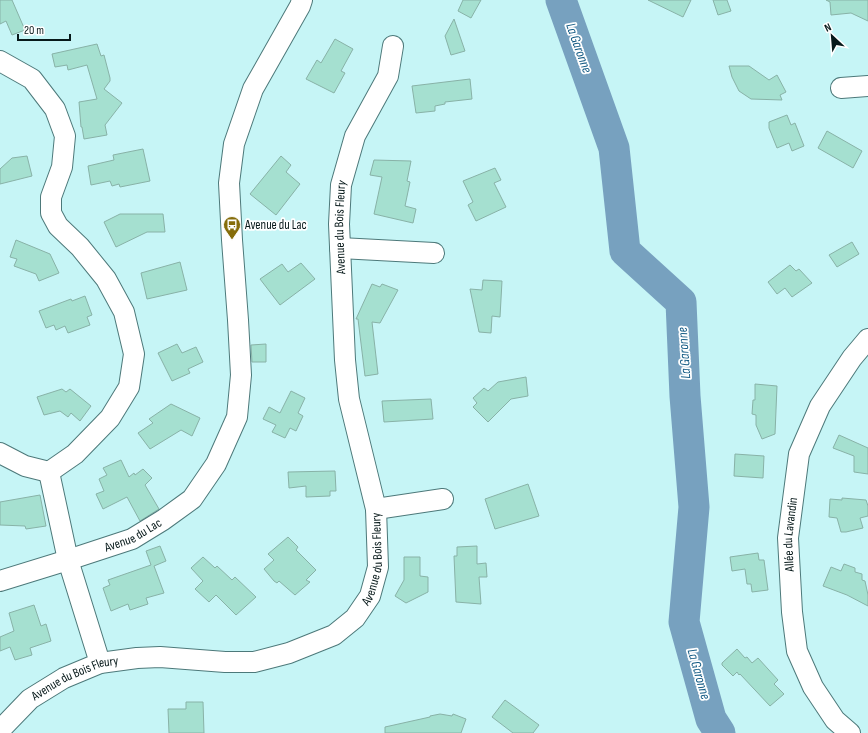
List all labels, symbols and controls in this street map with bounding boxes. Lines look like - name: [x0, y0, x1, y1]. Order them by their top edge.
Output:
- scale bar: [18, 16, 70, 42]
- north arrow: [812, 16, 852, 56]
- text: N: [822, 20, 833, 35]
- water label: La Garonne: [562, 21, 596, 76]
- text: 20 m: [24, 23, 44, 38]
- street label: Avenue du Bois Fleury: [331, 178, 350, 276]
- bus stop icon: Avenue du Lac: [222, 215, 242, 240]
- place label: Avenue du Lac: [244, 217, 307, 233]
- water label: La Garonne: [674, 326, 694, 380]
- street label: Allée du Lavandin: [780, 496, 801, 573]
- street label: Avenue du Bois Fleury: [357, 512, 386, 609]
- street label: Avenue du Lac: [102, 515, 165, 556]
- water label: La Garonne: [684, 647, 714, 702]
- street label: Avenue du Bois Fleury: [28, 653, 119, 705]

